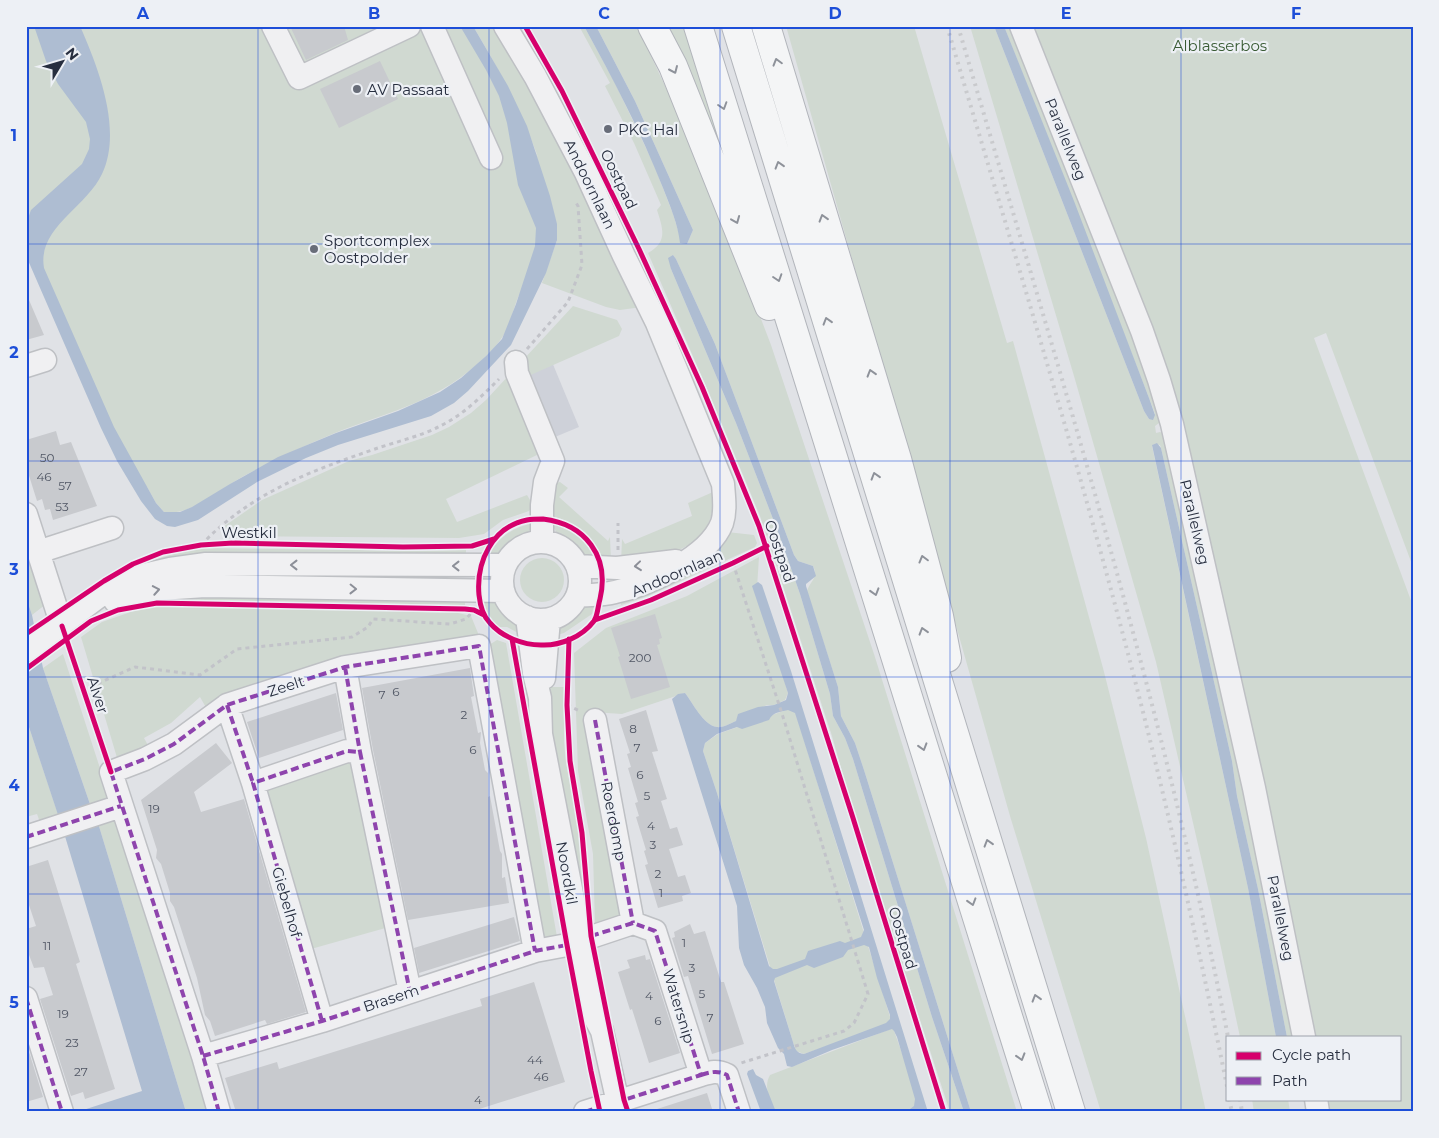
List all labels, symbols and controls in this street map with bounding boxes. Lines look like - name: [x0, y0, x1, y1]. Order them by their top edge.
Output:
- text: A: [136, 4, 150, 23]
- text: B: [368, 4, 380, 23]
- text: C: [598, 4, 610, 23]
- text: D: [828, 4, 842, 23]
- text: E: [1061, 4, 1071, 23]
- text: F: [1291, 4, 1301, 23]
- park label: Alblasserbos: [1173, 36, 1267, 55]
- north arrow: [38, 38, 88, 88]
- text: N: [62, 44, 83, 64]
- one-way arrow: [772, 58, 782, 67]
- one-way arrow: [668, 65, 679, 74]
- place label: AV Passaat: [367, 80, 449, 99]
- marker: AV Passaat: [351, 83, 363, 95]
- street label: Parallelweg: [1041, 95, 1091, 183]
- one-way arrow: [718, 101, 728, 110]
- place label: PKC Hal: [618, 120, 678, 139]
- marker: PKC Hal: [602, 123, 614, 135]
- text: 1: [11, 126, 17, 145]
- street label: Andoornlaan: [560, 136, 620, 232]
- street label: Oostpad: [596, 146, 642, 212]
- one-way arrow: [775, 162, 785, 170]
- one-way arrow: [819, 214, 829, 222]
- one-way arrow: [729, 215, 740, 224]
- place label: Sportcomplex Oostpolder: [324, 231, 430, 267]
- marker: Sportcomplex Oostpolder: [308, 243, 320, 255]
- one-way arrow: [772, 273, 782, 281]
- one-way arrow: [822, 317, 832, 325]
- text: 2: [9, 343, 19, 362]
- one-way arrow: [867, 369, 877, 378]
- house number: 50: [40, 450, 54, 465]
- house number: 46: [36, 469, 52, 484]
- one-way arrow: [870, 472, 880, 480]
- street label: Parallelweg: [1176, 477, 1214, 567]
- house number: 57: [58, 478, 72, 493]
- house number: 53: [55, 499, 69, 514]
- street label: Oostpad: [761, 517, 799, 585]
- street label: Westkil: [221, 523, 277, 542]
- street label: Andoornlaan: [628, 545, 726, 601]
- one-way arrow: [919, 555, 929, 563]
- text: 3: [8, 560, 19, 579]
- one-way arrow: [289, 560, 297, 570]
- one-way arrow: [634, 560, 642, 571]
- one-way arrow: [452, 561, 460, 571]
- one-way arrow: [350, 583, 358, 594]
- one-way arrow: [152, 585, 161, 595]
- one-way arrow: [869, 588, 879, 596]
- one-way arrow: [918, 628, 928, 636]
- house number: 200: [629, 650, 651, 665]
- street label: Zeelt: [265, 671, 307, 701]
- street label: Alver: [83, 674, 113, 716]
- house number: 6: [392, 684, 400, 699]
- house number: 7: [378, 687, 386, 702]
- house number: 2: [461, 707, 468, 722]
- house number: 8: [629, 721, 637, 736]
- house number: 7: [633, 740, 641, 755]
- house number: 6: [469, 742, 477, 757]
- one-way arrow: [918, 743, 928, 751]
- house number: 6: [636, 767, 644, 782]
- text: 4: [8, 776, 20, 795]
- street label: Roerdomp: [597, 780, 631, 862]
- house number: 5: [644, 788, 651, 803]
- house number: 19: [148, 801, 160, 816]
- house number: 4: [647, 818, 655, 833]
- house number: 3: [650, 837, 657, 852]
- street label: Noordkil: [552, 840, 582, 906]
- one-way arrow: [984, 840, 994, 848]
- street label: Giebelhof: [268, 864, 306, 940]
- house number: 2: [655, 866, 662, 881]
- street label: Parallelweg: [1263, 873, 1299, 963]
- house number: 1: [659, 885, 663, 900]
- one-way arrow: [966, 898, 976, 906]
- street label: Oostpad: [884, 904, 922, 972]
- house number: 1: [682, 935, 686, 950]
- house number: 11: [43, 938, 51, 953]
- house number: 3: [689, 960, 696, 975]
- street label: Watersnip: [659, 966, 699, 1046]
- street label: Brasem: [361, 980, 421, 1016]
- house number: 5: [699, 986, 706, 1001]
- house number: 4: [645, 988, 653, 1003]
- text: 5: [9, 993, 19, 1012]
- one-way arrow: [1032, 995, 1042, 1003]
- house number: 19: [57, 1006, 69, 1021]
- house number: 7: [706, 1010, 714, 1025]
- house number: 6: [654, 1013, 662, 1028]
- house number: 23: [65, 1035, 79, 1050]
- legend: [1226, 1036, 1402, 1100]
- text: Cycle path: [1272, 1045, 1351, 1064]
- house number: 44: [527, 1052, 543, 1067]
- one-way arrow: [1015, 1053, 1025, 1061]
- house number: 27: [74, 1064, 88, 1079]
- house number: 46: [533, 1069, 549, 1084]
- text: Path: [1272, 1071, 1308, 1090]
- house number: 4: [474, 1092, 482, 1107]

